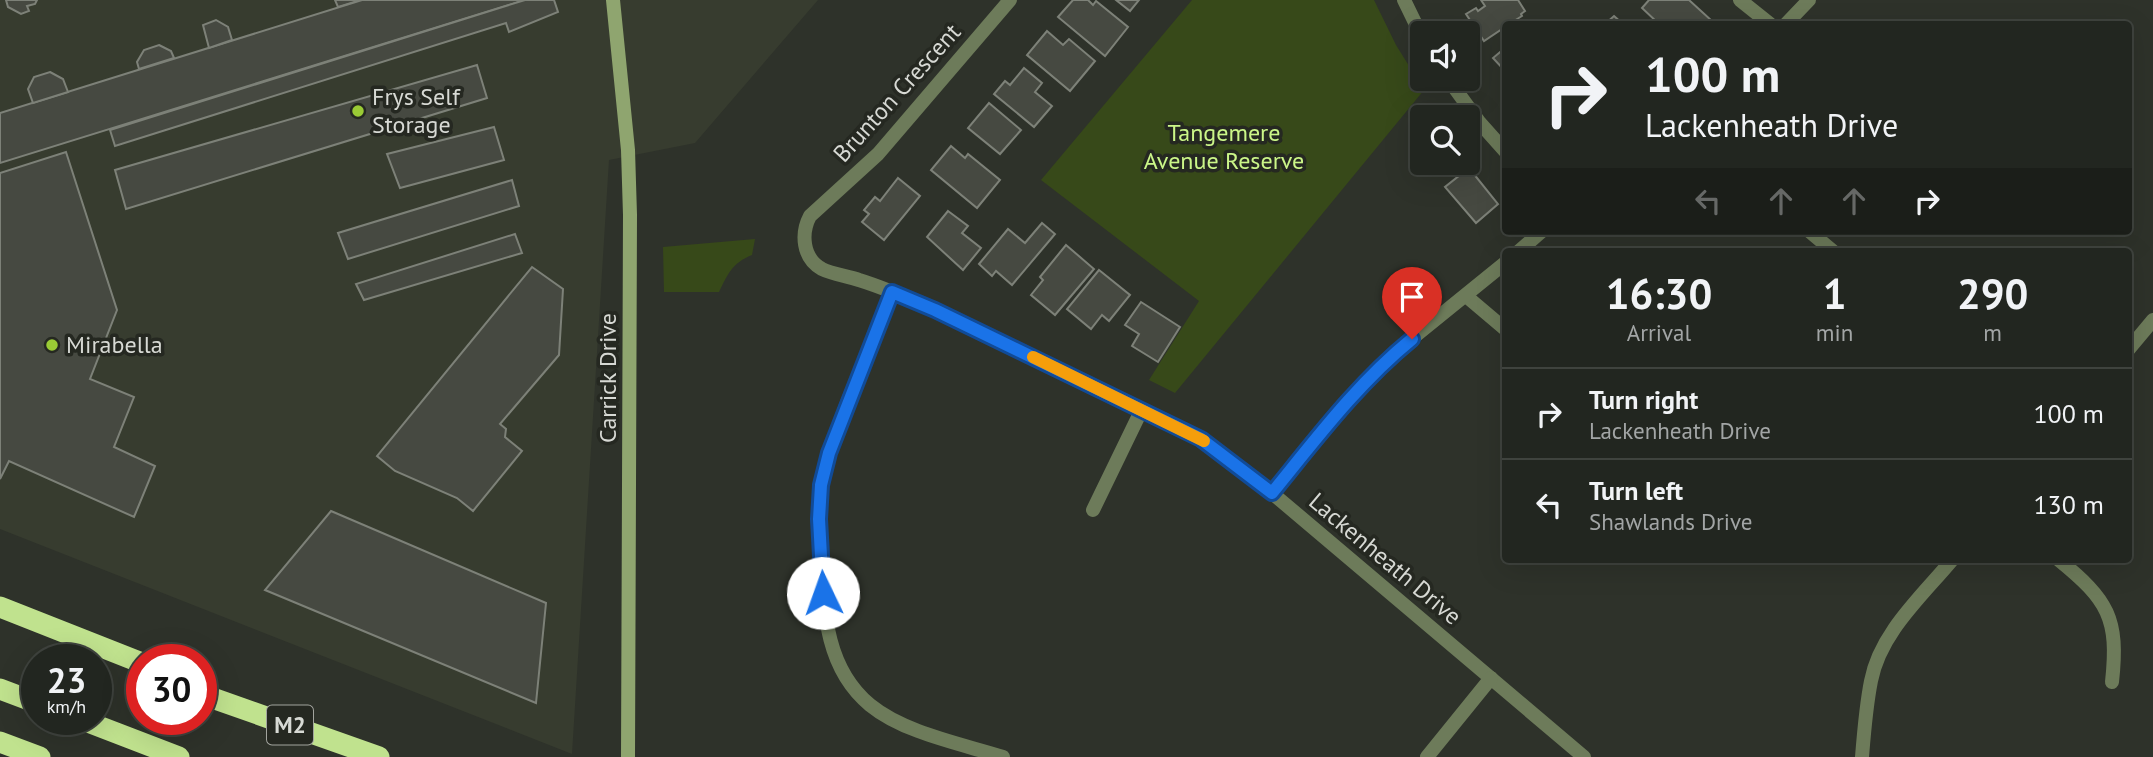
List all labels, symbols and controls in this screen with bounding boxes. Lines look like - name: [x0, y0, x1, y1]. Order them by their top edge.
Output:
- street label: Brunton Crescent: [826, 17, 967, 168]
- map controls: [1410, 21, 1480, 175]
- button: sound: [1410, 21, 1480, 91]
- text: 100 m: [1645, 42, 1780, 106]
- icon: right: [1530, 49, 1621, 140]
- place label: Frys Self Storage: [372, 81, 461, 140]
- marker: Frys Self Storage: [350, 103, 366, 119]
- text: Lackenheath Drive: [1645, 104, 1898, 146]
- button: search: [1410, 105, 1480, 175]
- park label: Tangemere Avenue Reserve: [1144, 117, 1304, 176]
- icon: left: [1689, 182, 1727, 220]
- icon: ahead: [1762, 182, 1800, 220]
- icon: ahead: [1835, 182, 1873, 220]
- icon: right: [1908, 182, 1946, 220]
- text: 16:30: [1606, 266, 1712, 321]
- text: 1: [1823, 266, 1846, 321]
- text: 290: [1957, 266, 2028, 321]
- pin: [1382, 267, 1442, 339]
- icon: arrive: [1393, 278, 1431, 316]
- street label: Carrick Drive: [592, 313, 623, 443]
- text: Arrival: [1627, 318, 1691, 347]
- text: min: [1816, 318, 1853, 347]
- text: m: [1983, 318, 2002, 347]
- place label: Mirabella: [66, 329, 163, 360]
- marker: Mirabella: [44, 337, 60, 353]
- text: Turn right: [1589, 383, 1698, 416]
- icon: right: [1530, 395, 1568, 433]
- text: 100 m: [2033, 397, 2104, 430]
- text: Lackenheath Drive: [1589, 416, 1771, 445]
- text: Turn left: [1589, 474, 1683, 507]
- street label: Lackenheath Drive: [1303, 486, 1468, 632]
- icon: left: [1530, 486, 1568, 524]
- text: 130 m: [2033, 488, 2104, 521]
- text: Shawlands Drive: [1589, 507, 1753, 536]
- position arrow: [786, 556, 860, 630]
- speed limit sign: 30: [126, 644, 217, 735]
- text: 23: [47, 657, 86, 703]
- text: km/h: [47, 695, 86, 718]
- road number: M2: [267, 706, 313, 744]

